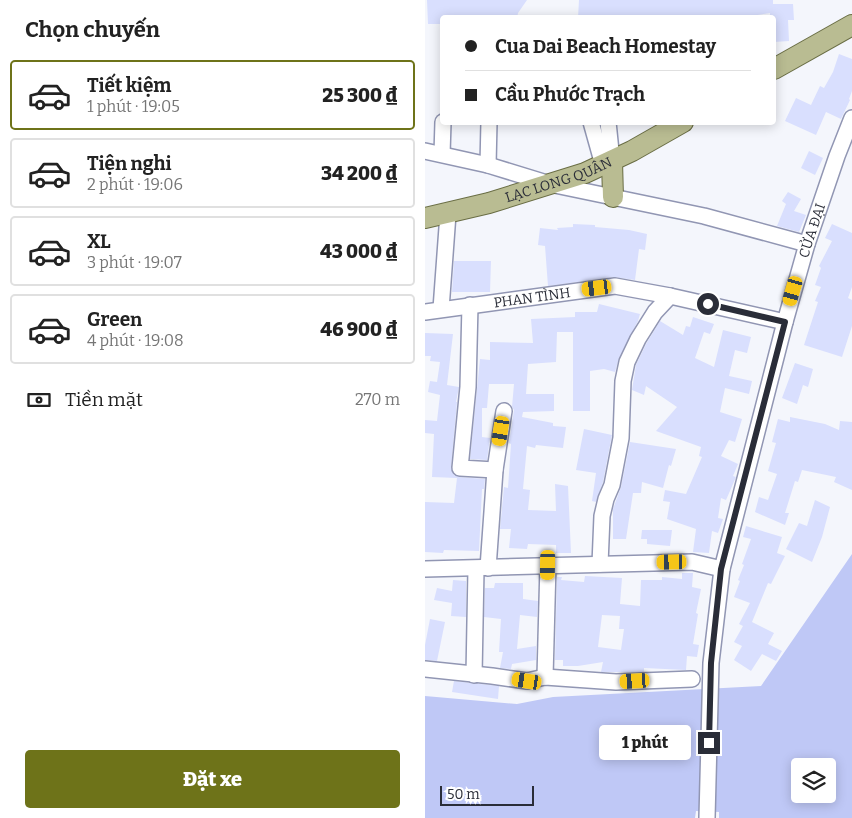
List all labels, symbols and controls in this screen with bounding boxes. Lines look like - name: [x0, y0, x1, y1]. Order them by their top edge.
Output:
- text: Chọn chuyến: [25, 16, 160, 43]
- text: Cua Dai Beach Homestay: [495, 35, 716, 58]
- icon: car: [27, 73, 72, 118]
- text: Tiết kiệm: [87, 74, 171, 97]
- text: Cầu Phước Trạch: [495, 83, 645, 106]
- text: 25 300 ₫: [322, 84, 398, 107]
- text: 1 phút · 19:05: [87, 97, 180, 116]
- icon: car: [27, 151, 72, 196]
- text: Tiện nghi: [87, 152, 172, 175]
- street label: LẠC LONG QUÂN: [503, 154, 615, 206]
- text: 34 200 ₫: [321, 162, 398, 185]
- text: 2 phút · 19:06: [87, 175, 183, 194]
- street label: CỬA ĐẠI: [796, 201, 829, 260]
- icon: car: [27, 229, 72, 274]
- text: XL: [87, 230, 111, 253]
- text: 43 000 ₫: [320, 240, 398, 263]
- text: 3 phút · 19:07: [87, 253, 182, 272]
- car: [781, 275, 804, 307]
- car: [581, 279, 612, 297]
- street label: PHAN TÌNH: [493, 284, 571, 312]
- route start: [697, 293, 719, 315]
- icon: car: [27, 307, 72, 352]
- text: Green: [87, 308, 142, 331]
- text: 46 900 ₫: [320, 318, 398, 341]
- text: 4 phút · 19:08: [87, 331, 184, 350]
- icon: cash: [25, 386, 53, 414]
- text: Tiền mặt: [65, 388, 143, 411]
- text: 270 m: [355, 390, 400, 409]
- car: [491, 415, 510, 447]
- car: [540, 550, 555, 580]
- car: [656, 554, 687, 570]
- car: [511, 671, 542, 691]
- car: [619, 673, 650, 689]
- callout: 1 phút: [599, 726, 691, 760]
- route end: [698, 732, 720, 754]
- text: 1 phút: [622, 733, 668, 752]
- button: Đặt xe: [25, 750, 400, 808]
- map controls: [791, 758, 836, 803]
- button: layers: [791, 758, 836, 803]
- scale bar: [440, 783, 534, 806]
- text: 50 m: [447, 786, 480, 803]

